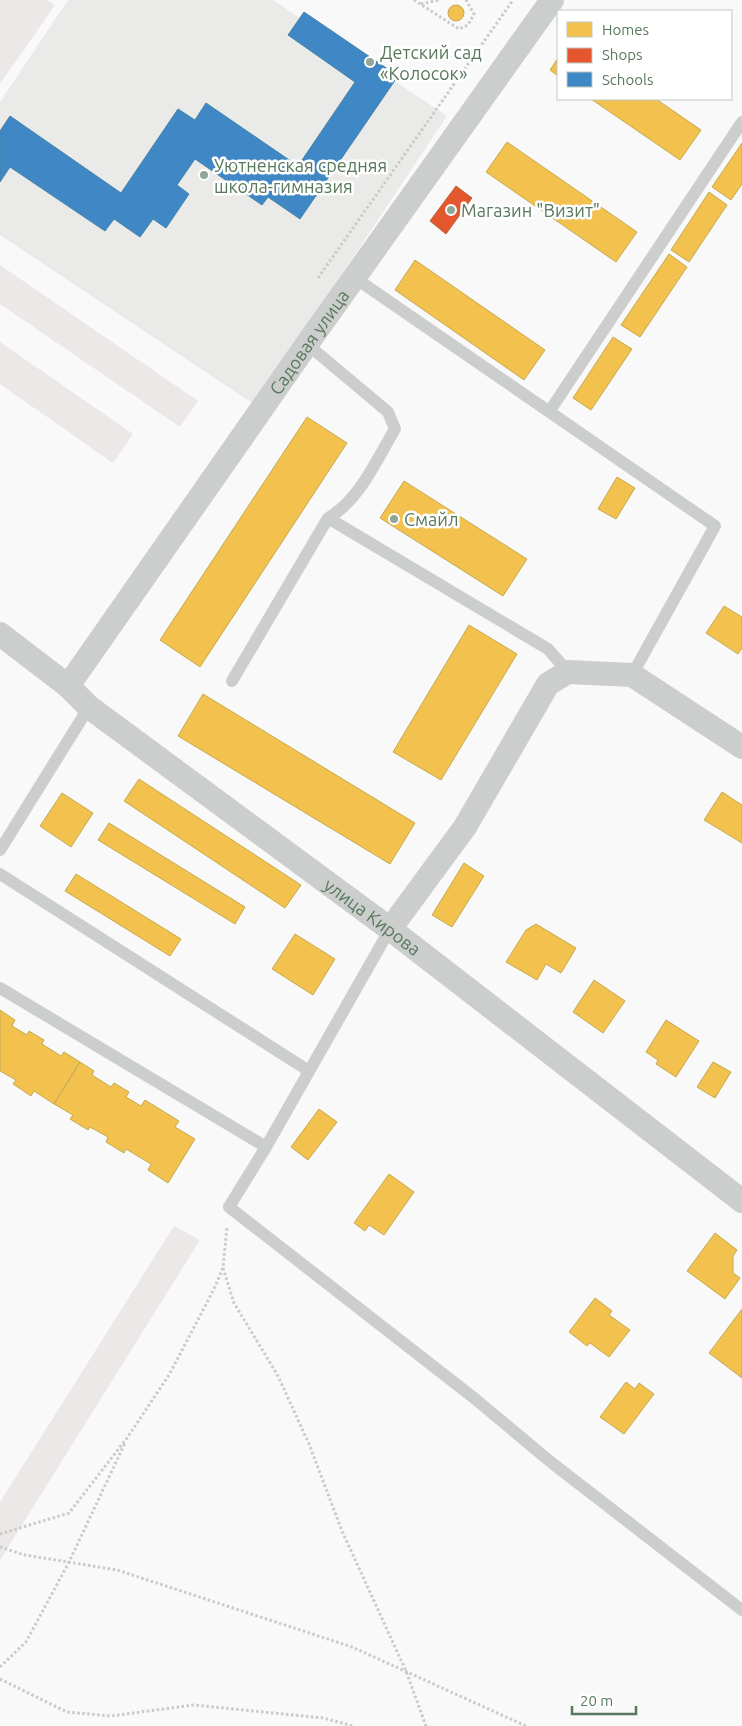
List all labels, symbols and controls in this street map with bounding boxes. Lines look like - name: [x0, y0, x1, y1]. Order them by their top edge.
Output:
- legend: [557, 10, 732, 100]
- text: Homes: [602, 21, 649, 38]
- place label: Детский сад «Колосок»: [380, 42, 482, 83]
- text: Shops: [602, 46, 643, 63]
- marker: Детский сад «Колосок»: [364, 56, 376, 68]
- text: Schools: [602, 71, 653, 88]
- place label: Уютненская средняя школа-гимназия: [214, 155, 387, 196]
- marker: Уютненская средняя школа-гимназия: [198, 169, 210, 181]
- place label: Магазин "Визит": [461, 200, 600, 220]
- marker: Магазин "Визит": [445, 204, 457, 216]
- street label: Садовая улица: [265, 286, 353, 398]
- place label: Смайл: [404, 509, 459, 529]
- marker: Смайл: [388, 513, 400, 525]
- street label: улица Кирова: [321, 874, 425, 959]
- scale bar: [572, 1684, 636, 1716]
- text: 20 m: [580, 1692, 613, 1709]

